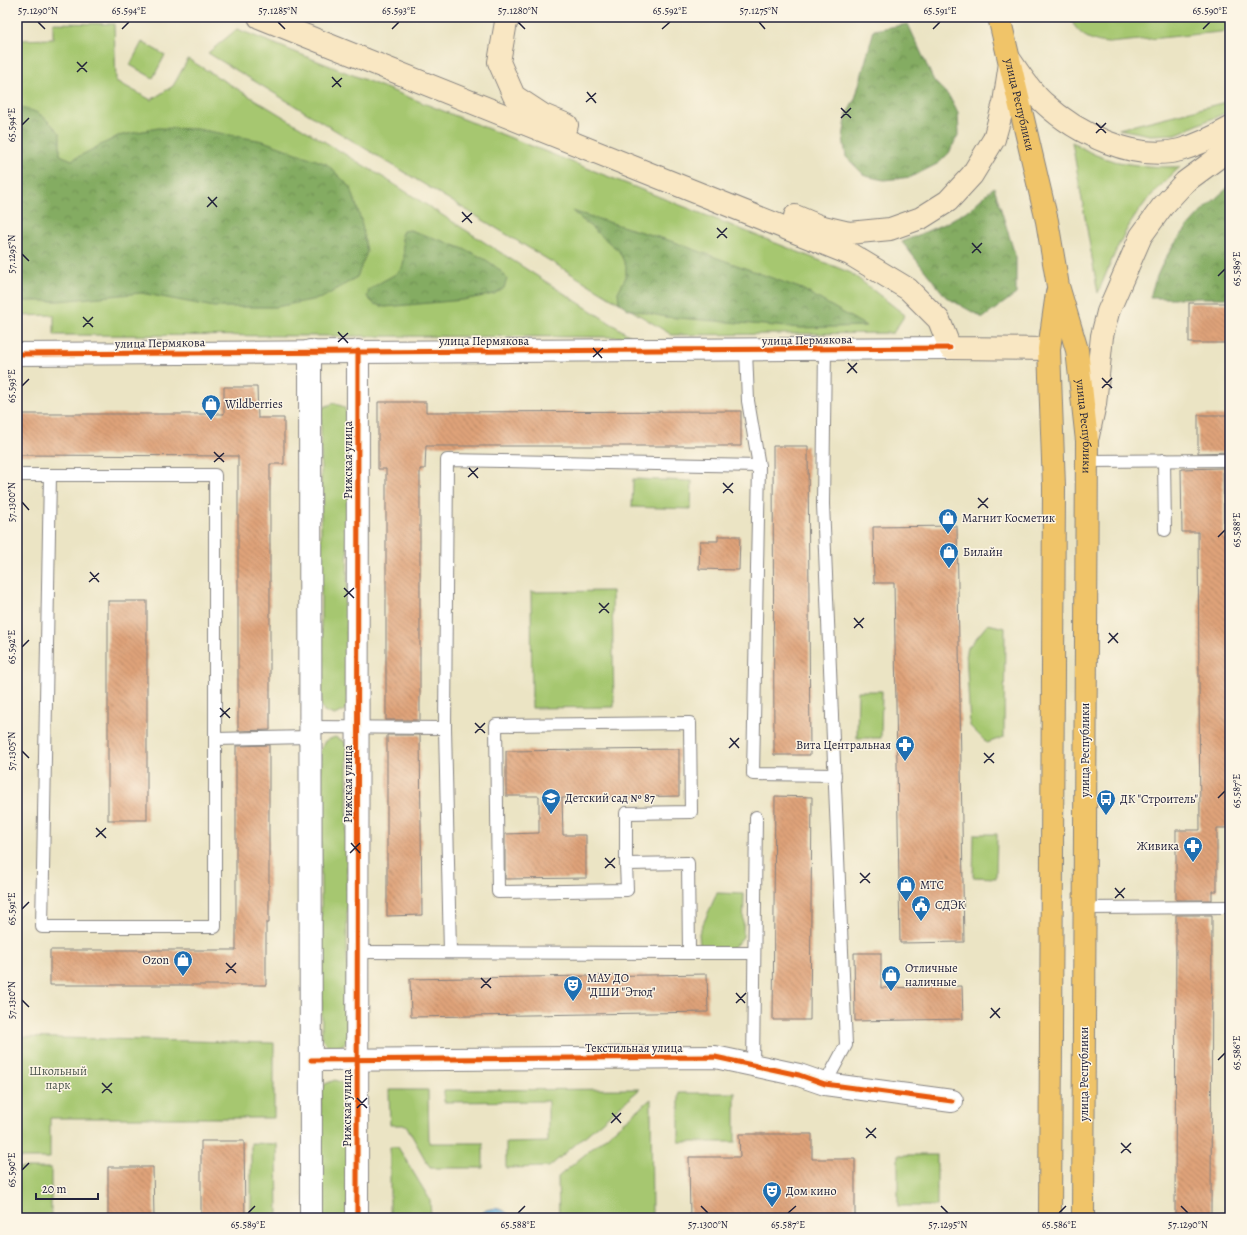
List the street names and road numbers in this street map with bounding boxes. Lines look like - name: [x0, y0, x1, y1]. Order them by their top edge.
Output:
- street label: улица Республики: [1001, 56, 1038, 153]
- street label: улица Пермякова: [761, 331, 853, 349]
- street label: улица Пермякова: [438, 333, 530, 349]
- street label: улица Пермякова: [114, 334, 206, 352]
- street label: улица Республики: [1072, 377, 1095, 474]
- street label: Рижская улица: [340, 421, 356, 499]
- street label: улица Республики: [1077, 703, 1093, 798]
- street label: Рижская улица: [340, 745, 356, 823]
- street label: улица Республики: [1076, 1027, 1092, 1122]
- street label: Текстильная улица: [585, 1040, 683, 1056]
- street label: Рижская улица: [339, 1069, 355, 1147]

